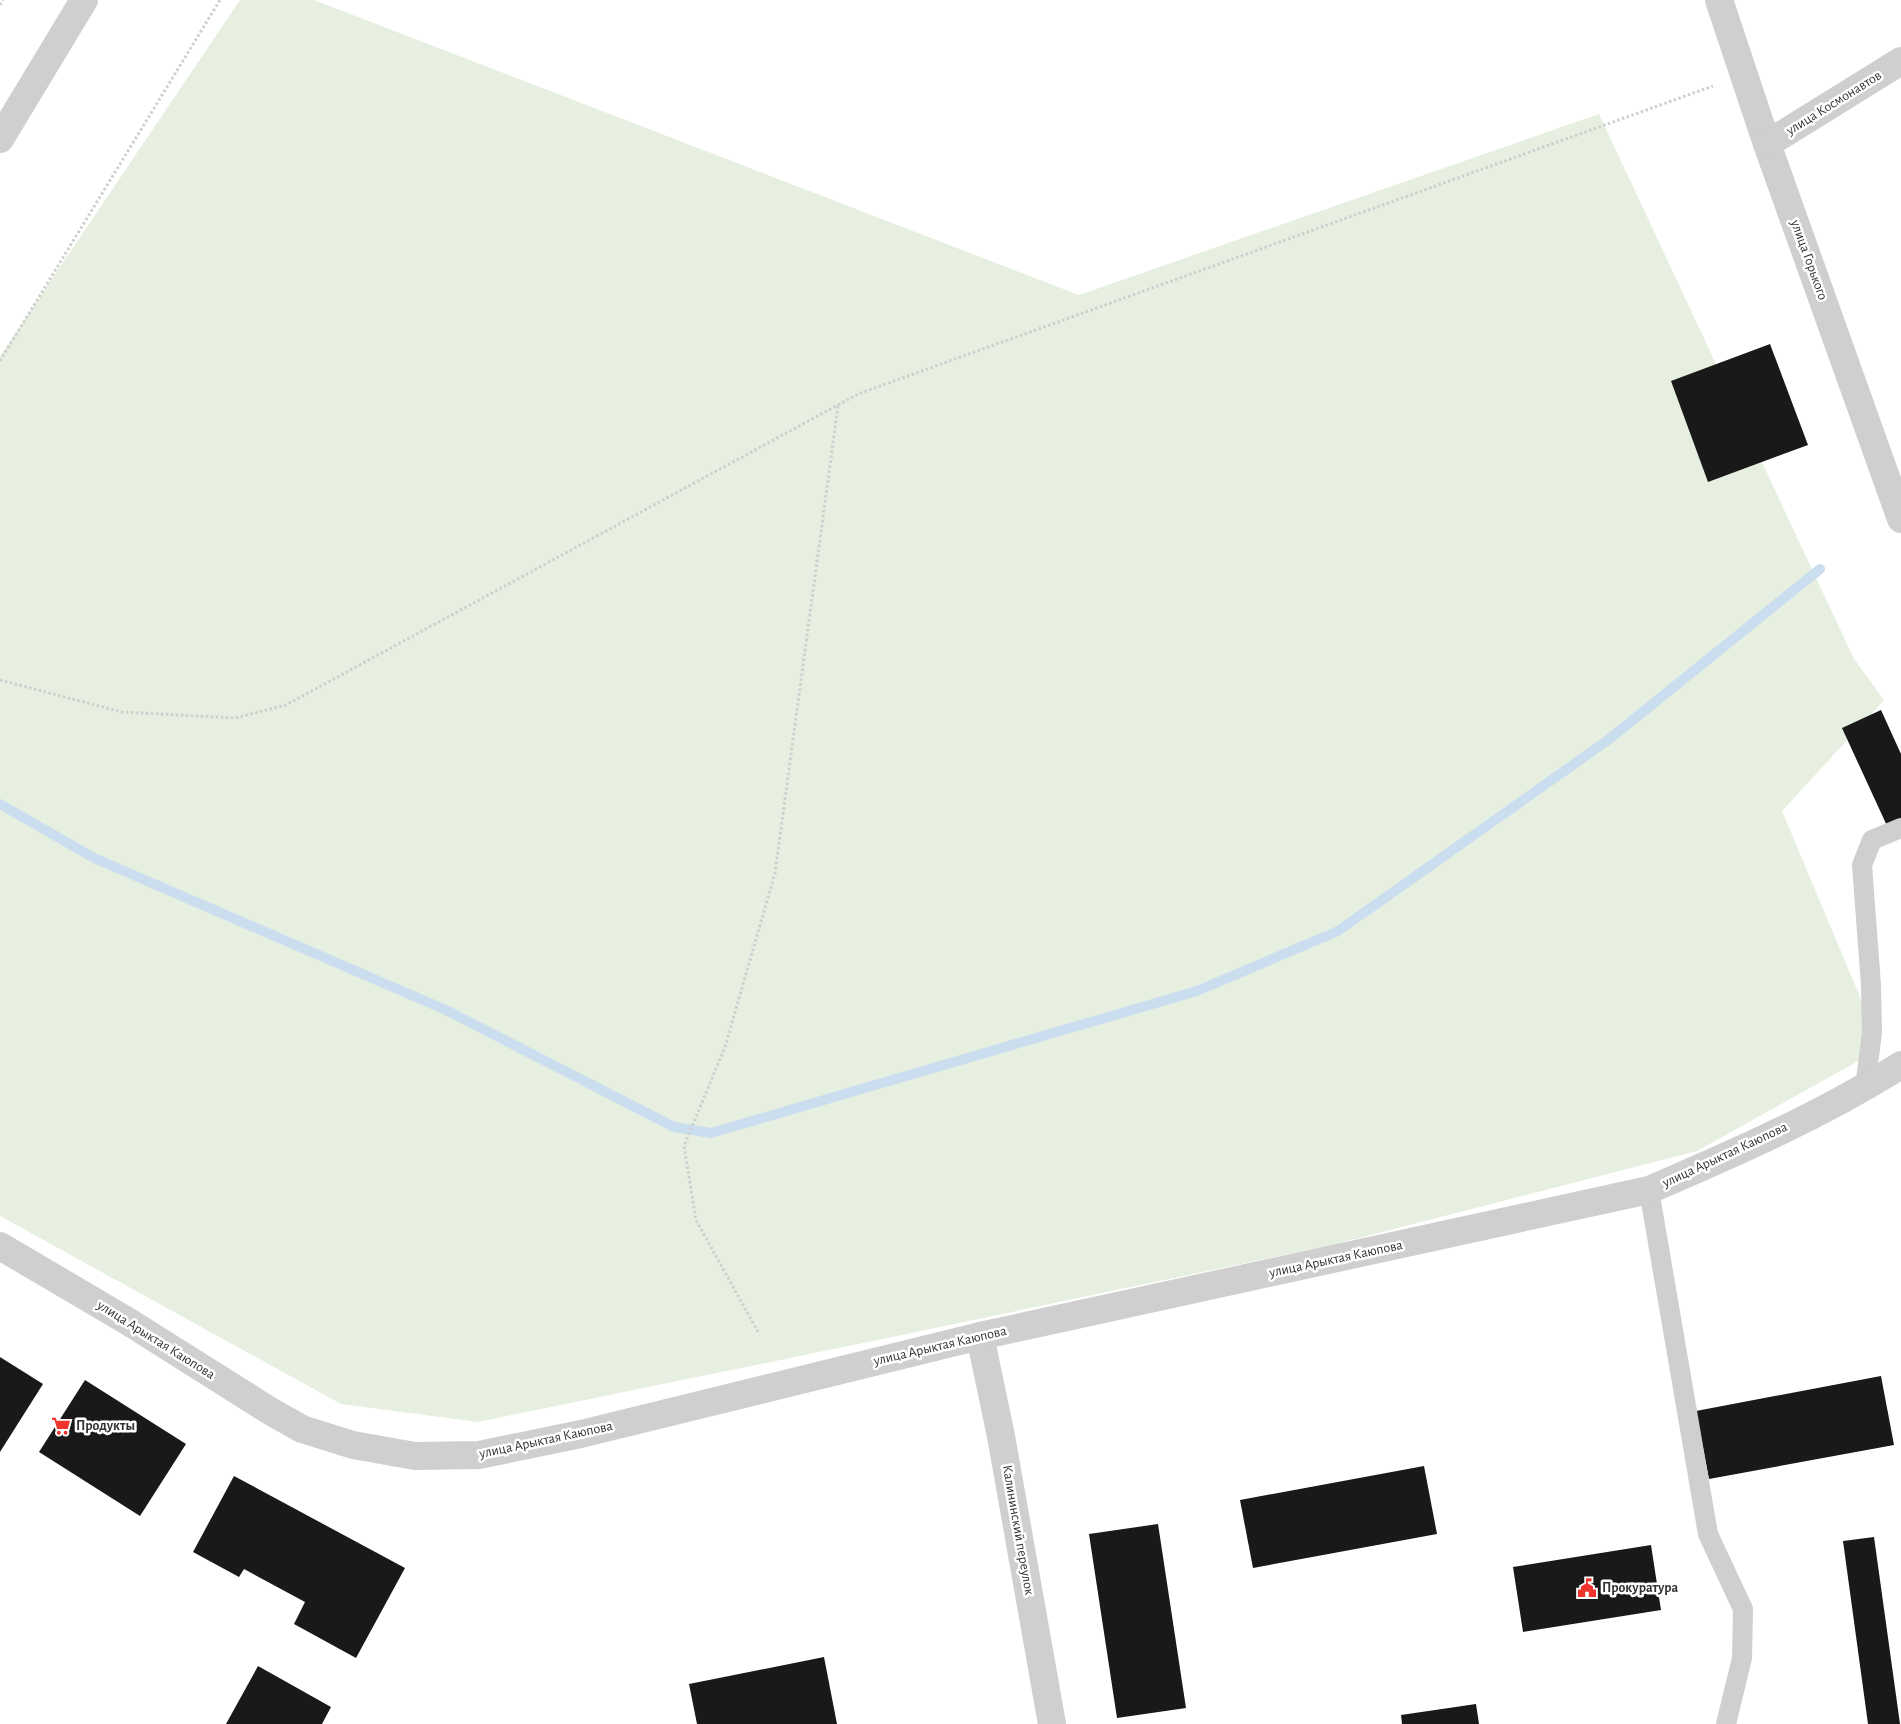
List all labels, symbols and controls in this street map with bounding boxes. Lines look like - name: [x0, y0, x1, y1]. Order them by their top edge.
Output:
- street label: улица Космонавтов: [1783, 68, 1884, 138]
- street label: улица Горького: [1788, 217, 1830, 302]
- street label: улица Арыктая Каюпова: [1660, 1120, 1790, 1191]
- street label: улица Арыктая Каюпова: [1267, 1238, 1405, 1280]
- street label: улица Арыктая Каюпова: [94, 1297, 218, 1382]
- street label: улица Арыктая Каюпова: [871, 1324, 1008, 1368]
- supermarket icon: Продукты: [50, 1415, 72, 1437]
- place label: Продукты: [76, 1419, 135, 1433]
- street label: улица Арыктая Каюпова: [477, 1419, 615, 1461]
- street label: Калининский переулок: [1000, 1464, 1036, 1597]
- public building icon: Прокуратура: [1576, 1577, 1598, 1599]
- place label: Прокуратура: [1602, 1581, 1679, 1595]

